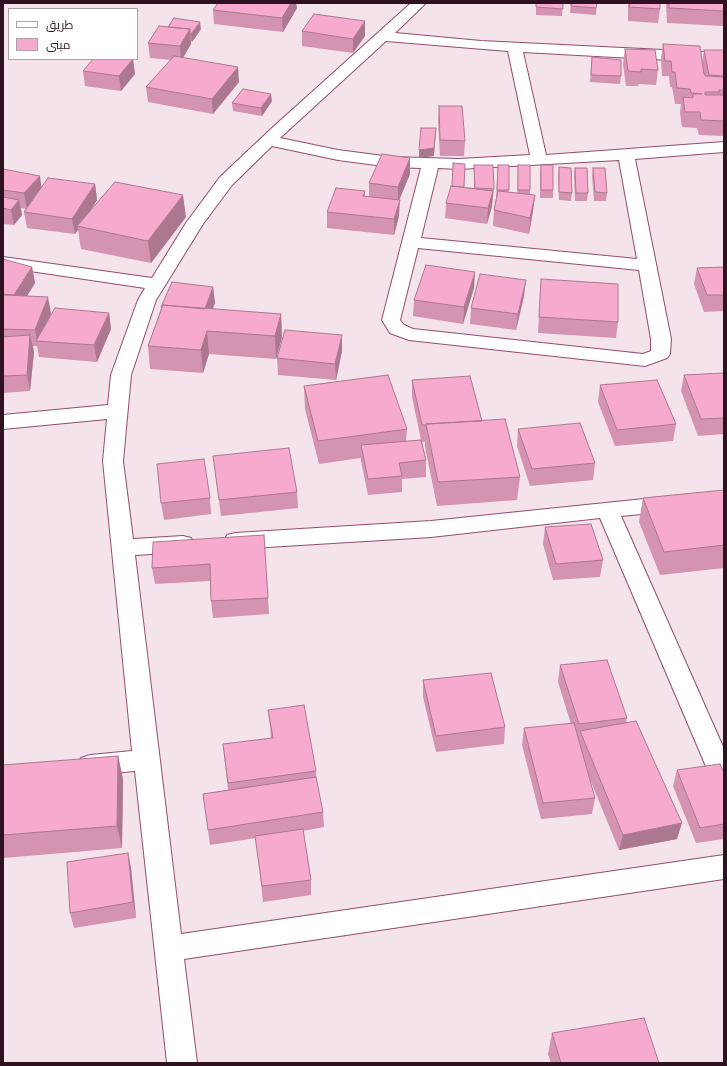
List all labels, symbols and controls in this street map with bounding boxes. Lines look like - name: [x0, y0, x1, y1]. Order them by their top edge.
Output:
- legend: [8, 8, 138, 60]
- text: طريق: [46, 18, 73, 32]
- text: مبنى: [46, 38, 71, 52]

